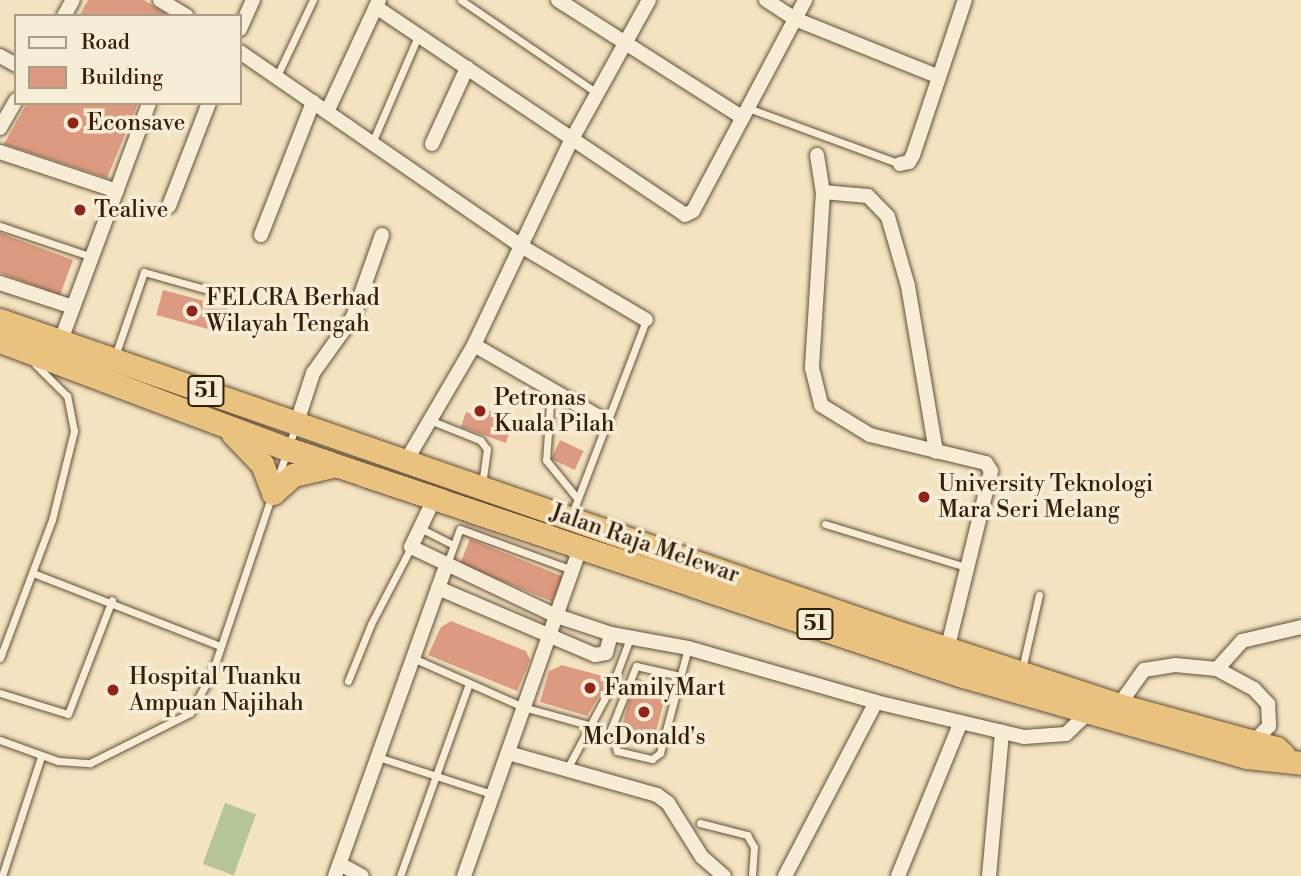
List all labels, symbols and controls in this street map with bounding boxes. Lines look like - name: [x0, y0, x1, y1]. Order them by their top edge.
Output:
- legend: [14, 14, 242, 105]
- text: Road: [81, 30, 130, 56]
- text: Building: [81, 65, 163, 91]
- place label: Econsave: [87, 109, 185, 137]
- marker: Econsave: [65, 115, 81, 131]
- place label: Tealive: [94, 196, 168, 224]
- marker: Tealive: [72, 202, 88, 218]
- place label: FELCRA Berhad Wilayah Tengah: [206, 284, 380, 338]
- marker: FELCRA Berhad Wilayah Tengah: [184, 303, 200, 319]
- road number: 51: [187, 374, 225, 408]
- place label: Petronas Kuala Pilah: [494, 384, 615, 438]
- marker: Petronas Kuala Pilah: [472, 403, 488, 419]
- place label: University Teknologi Mara Seri Melang: [938, 470, 1153, 524]
- marker: University Teknologi Mara Seri Melang: [916, 489, 932, 505]
- street label: Jalan Raja Melewar: [547, 499, 743, 589]
- road number: 51: [796, 606, 834, 642]
- place label: Hospital Tuanku Ampuan Najihah: [129, 663, 304, 717]
- place label: FamilyMart: [604, 674, 726, 702]
- marker: Hospital Tuanku Ampuan Najihah: [103, 680, 123, 700]
- marker: FamilyMart: [582, 680, 598, 696]
- marker: McDonald's: [636, 704, 652, 720]
- place label: McDonald's: [582, 723, 706, 751]

